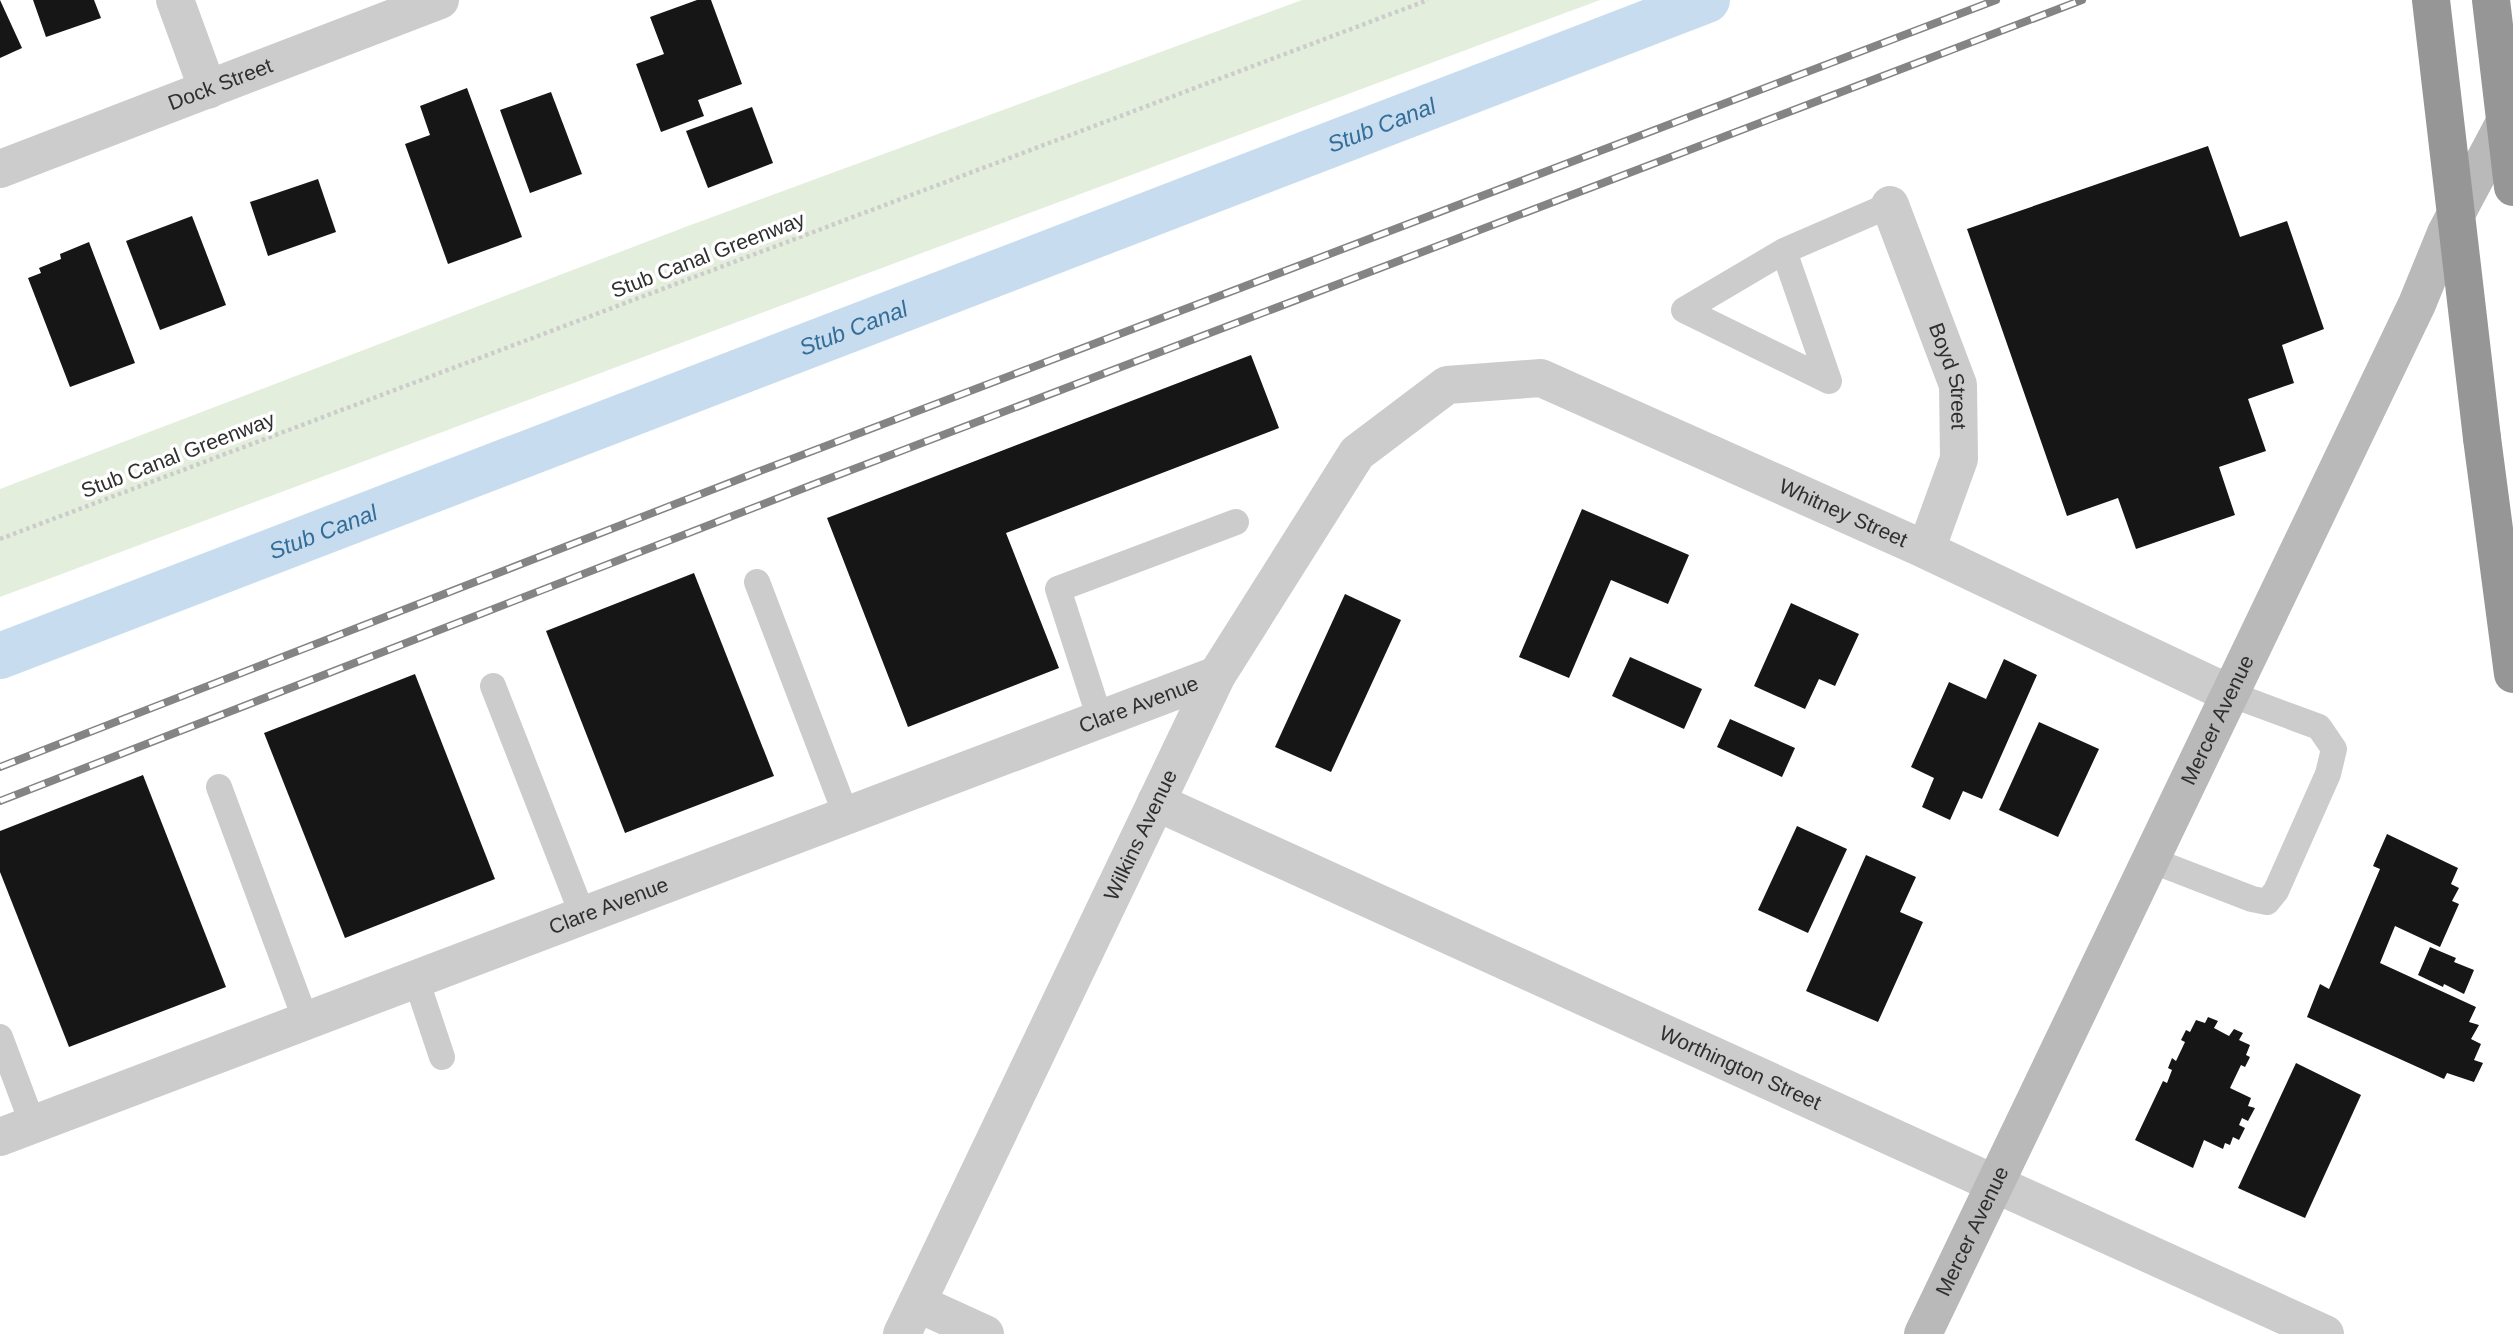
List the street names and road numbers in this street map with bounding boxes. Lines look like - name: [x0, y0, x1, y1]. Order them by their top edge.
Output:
- street label: Dock Street: [165, 53, 276, 114]
- street label: Stub Canal Greenway: [608, 207, 808, 302]
- street label: Boyd Street: [1925, 320, 1971, 430]
- street label: Stub Canal Greenway: [78, 407, 278, 502]
- street label: Whitney Street: [1776, 474, 1911, 551]
- street label: Mercer Avenue: [2176, 651, 2258, 788]
- street label: Clare Avenue: [1076, 671, 1201, 737]
- street label: Wilkins Avenue: [1099, 766, 1181, 904]
- street label: Clare Avenue: [546, 872, 671, 939]
- street label: Worthington Street: [1656, 1021, 1825, 1114]
- street label: Mercer Avenue: [1931, 1162, 2013, 1300]

